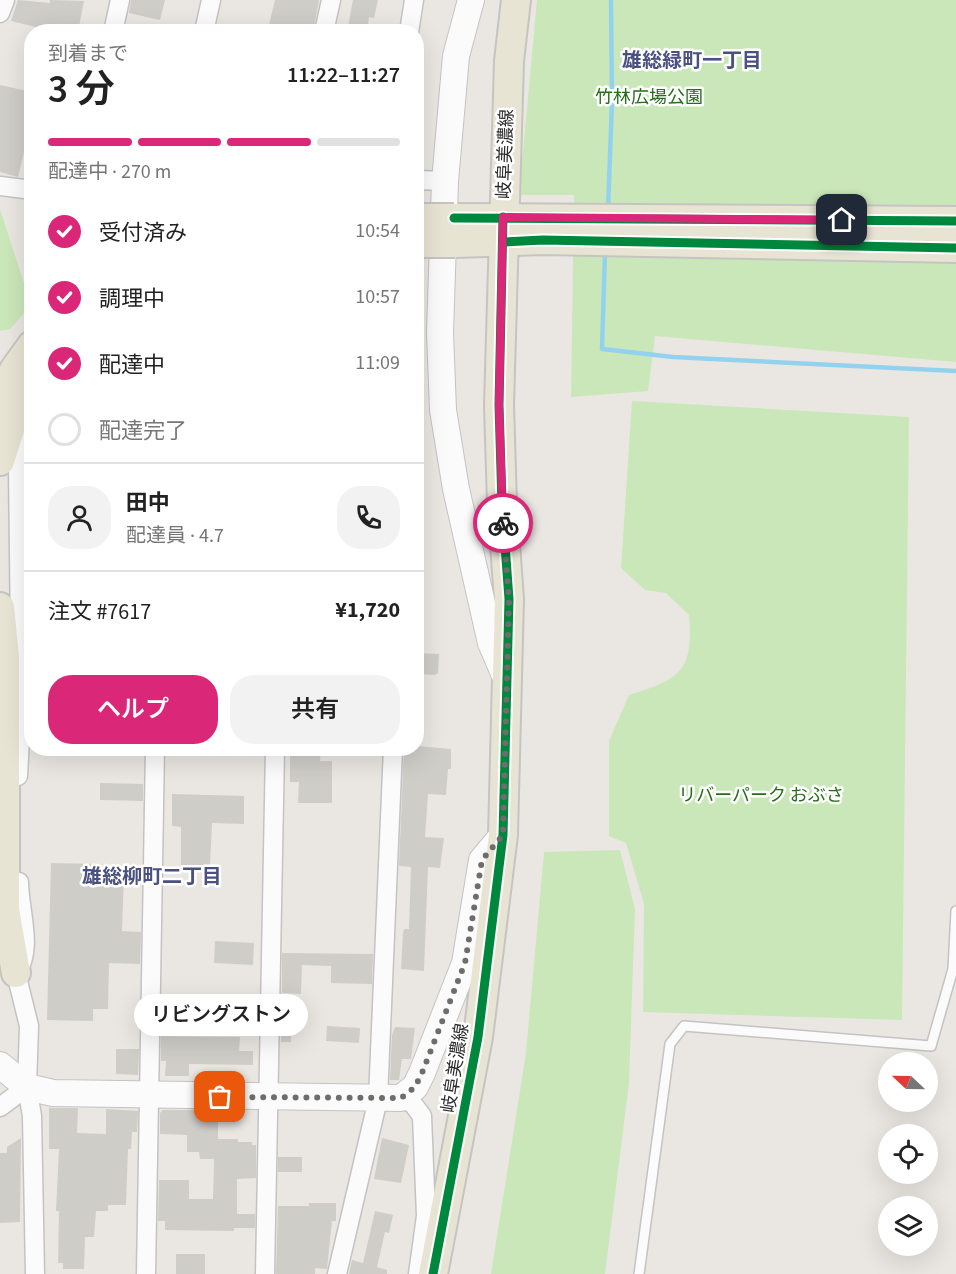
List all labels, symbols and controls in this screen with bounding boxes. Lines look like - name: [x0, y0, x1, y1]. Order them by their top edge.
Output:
- text: 到着まで: [48, 40, 128, 68]
- district label: 雄総緑町一丁目: [622, 47, 762, 75]
- text: 11:22–11:27: [287, 59, 400, 91]
- text: 3 分: [48, 62, 115, 118]
- park label: 竹林広場公園: [595, 85, 703, 110]
- street label: 岐阜美濃線: [491, 109, 520, 199]
- text: 配達中 · 270 m: [48, 158, 171, 186]
- pin: [816, 194, 867, 245]
- icon: home: [825, 203, 858, 236]
- icon: check: [48, 215, 81, 248]
- text: 受付済み: [99, 217, 187, 249]
- text: 10:54: [355, 217, 400, 245]
- icon: check: [48, 281, 81, 314]
- text: 調理中: [99, 283, 165, 315]
- text: 10:57: [355, 283, 400, 311]
- icon: check: [48, 347, 81, 380]
- text: 配達中: [99, 349, 165, 381]
- text: 11:09: [355, 349, 400, 377]
- text: 配達完了: [99, 415, 187, 447]
- button: person: [48, 486, 111, 549]
- button: phone: [337, 486, 400, 549]
- text: 田中: [126, 487, 170, 519]
- courier: [473, 493, 533, 553]
- icon: bike: [487, 507, 520, 540]
- text: 配達員 · 4.7: [126, 522, 224, 550]
- text: ¥1,720: [335, 594, 400, 626]
- text: 注文 #7617: [48, 596, 151, 628]
- button: ヘルプ: [48, 675, 218, 744]
- button: 共有: [230, 675, 400, 744]
- park label: リバーパーク おぶさ: [678, 783, 844, 808]
- district label: 雄総柳町二丁目: [82, 863, 222, 891]
- callout: リビングストン: [133, 995, 307, 1037]
- text: リビングストン: [151, 1001, 291, 1029]
- street label: 岐阜美濃線: [436, 1022, 475, 1114]
- north arrow: [878, 1052, 938, 1112]
- map controls: [878, 1052, 938, 1256]
- pin: [194, 1071, 245, 1122]
- icon: bag: [203, 1080, 236, 1113]
- button: locate: [878, 1124, 938, 1184]
- button: layers: [878, 1196, 938, 1256]

